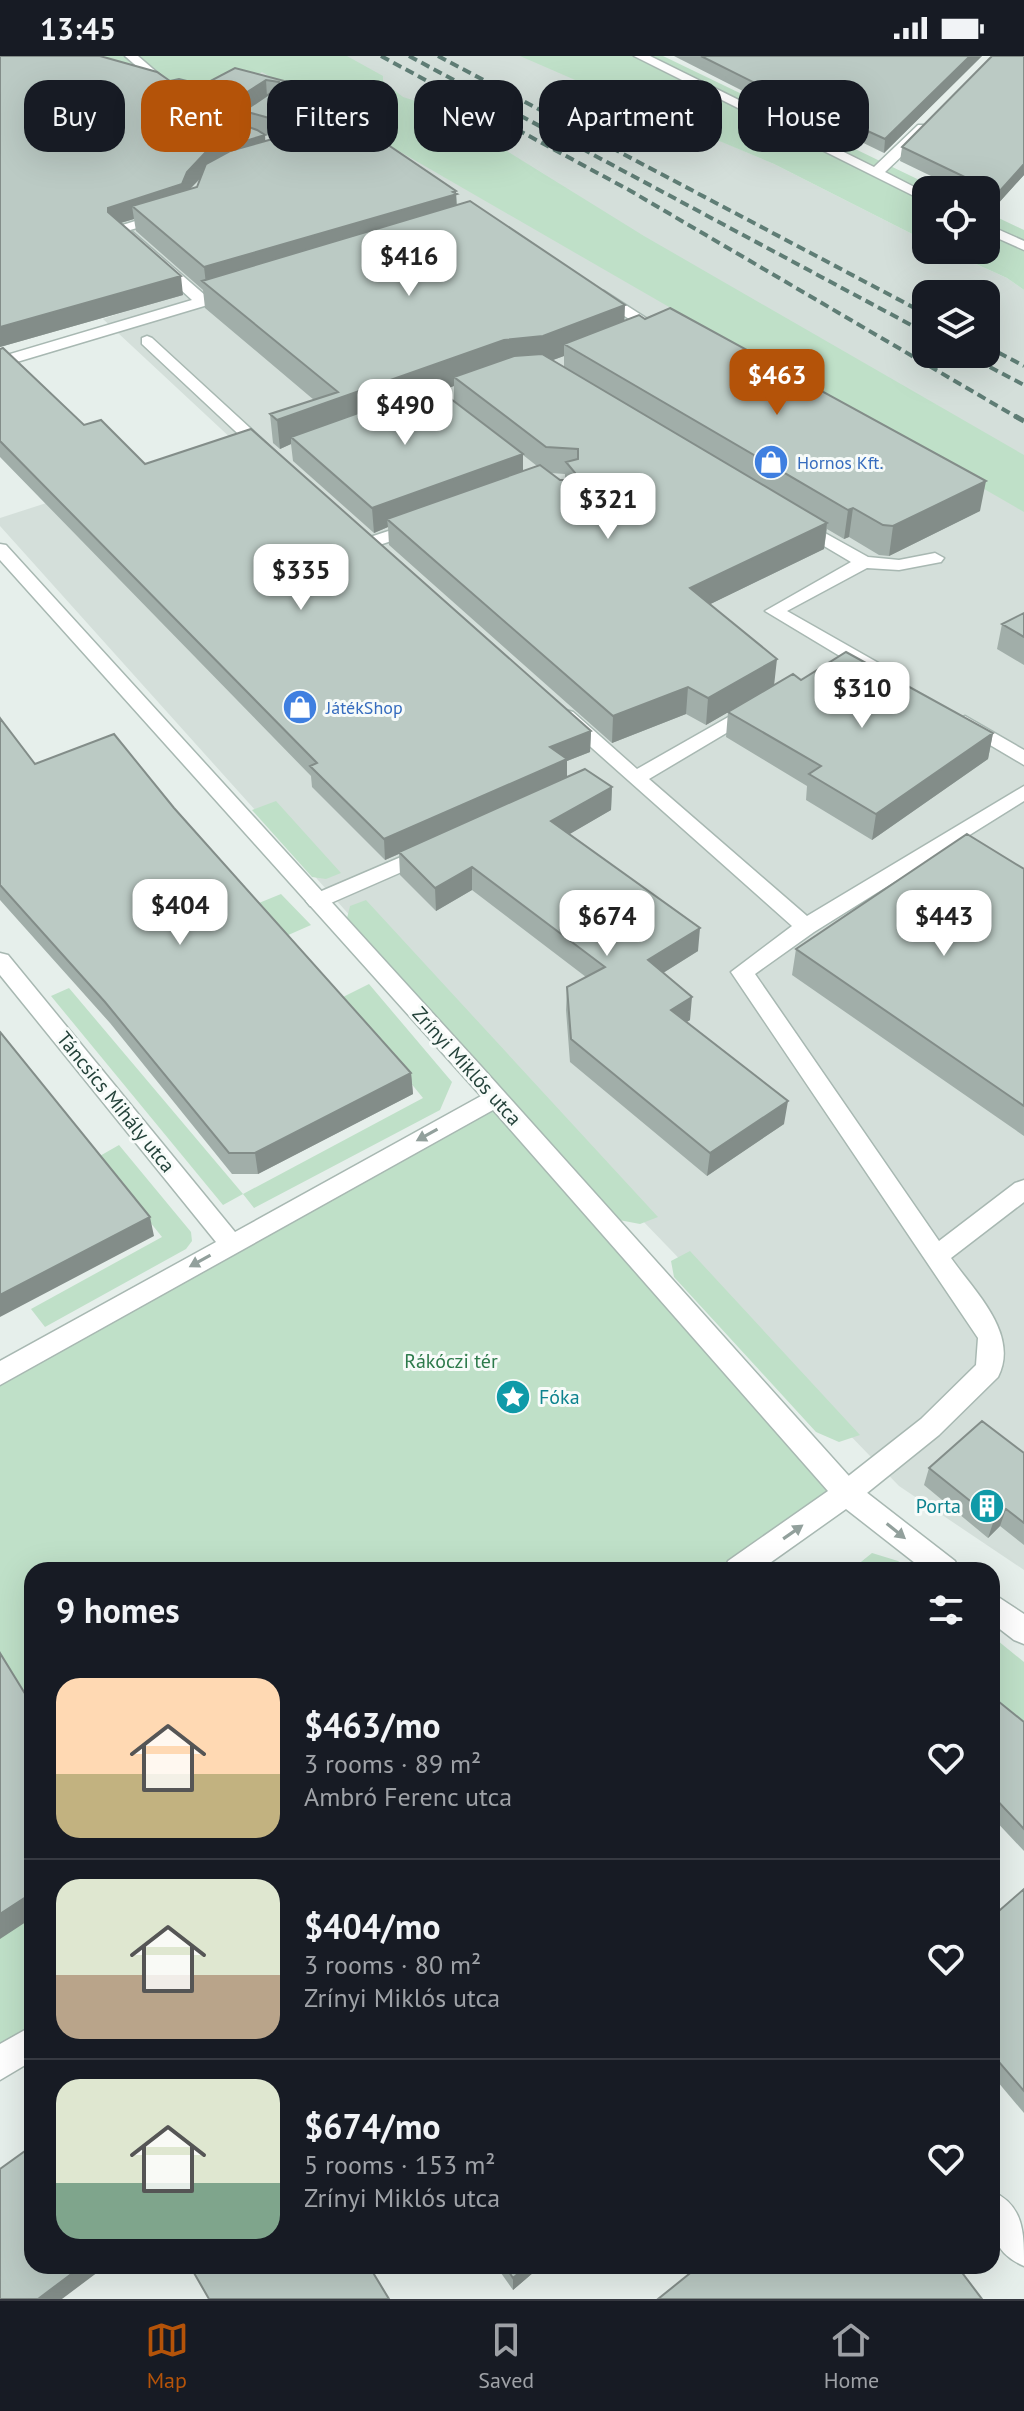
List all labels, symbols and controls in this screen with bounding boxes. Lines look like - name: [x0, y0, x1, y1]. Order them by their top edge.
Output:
- text: 13:45: [40, 9, 116, 48]
- chip: Buy: [24, 80, 125, 152]
- chip: Rent: [141, 80, 251, 152]
- chip: Filters: [267, 80, 398, 152]
- chip: New: [414, 80, 523, 152]
- chip: Apartment: [539, 80, 722, 152]
- chip: House: [738, 80, 869, 152]
- map controls: [912, 176, 1000, 368]
- button: locate: [912, 176, 1000, 264]
- pin: $416: [362, 230, 456, 298]
- text: $416: [380, 239, 438, 272]
- button: layers: [912, 280, 1000, 368]
- pin: $463: [730, 349, 824, 417]
- text: $463: [748, 358, 806, 391]
- pin: $490: [358, 379, 452, 447]
- text: $490: [376, 388, 434, 421]
- shop icon: Hornos Kft.: [752, 443, 790, 481]
- place label: Hornos Kft.: [797, 451, 883, 474]
- pin: $321: [561, 473, 655, 541]
- text: $321: [579, 482, 637, 515]
- pin: $335: [254, 544, 348, 612]
- text: $335: [272, 553, 330, 586]
- pin: $310: [815, 662, 909, 730]
- text: $310: [833, 671, 891, 704]
- shop icon: JátékShop: [281, 688, 319, 726]
- place label: JátékShop: [325, 696, 403, 719]
- pin: $404: [133, 879, 227, 947]
- text: $404: [151, 888, 209, 921]
- pin: $674: [560, 890, 654, 958]
- pin: $443: [897, 890, 991, 958]
- text: $674: [578, 899, 636, 932]
- text: $443: [915, 899, 973, 932]
- street label: Zrínyi Miklós utca: [407, 1001, 527, 1131]
- street label: Táncsics Mihály utca: [51, 1026, 181, 1178]
- one-way arrow: [416, 1128, 438, 1142]
- one-way arrow: [188, 1254, 211, 1268]
- park label: Rákóczi tér: [404, 1348, 498, 1374]
- place icon: Fóka: [494, 1378, 532, 1416]
- place label: Fóka: [539, 1384, 580, 1410]
- building icon: Porta: [968, 1487, 1006, 1525]
- place label: Porta: [916, 1493, 961, 1519]
- one-way arrow: [885, 1523, 906, 1540]
- one-way arrow: [783, 1525, 804, 1540]
- text: 9 homes: [56, 1588, 180, 1632]
- icon: filters: [924, 1588, 968, 1632]
- text: $463/mo: [304, 1703, 441, 1747]
- icon: home: [120, 1710, 216, 1806]
- icon: heart: [924, 1736, 968, 1780]
- text: 3 rooms · 89 m²: [304, 1747, 481, 1780]
- text: Ambró Ferenc utca: [304, 1780, 512, 1813]
- text: $404/mo: [304, 1904, 441, 1948]
- icon: home: [120, 1911, 216, 2007]
- icon: heart: [924, 1937, 968, 1981]
- text: 3 rooms · 80 m²: [304, 1948, 481, 1981]
- text: Zrínyi Miklós utca: [304, 1981, 500, 2014]
- text: $674/mo: [304, 2104, 441, 2148]
- icon: home: [120, 2111, 216, 2207]
- icon: heart: [924, 2137, 968, 2181]
- text: 5 rooms · 153 m²: [304, 2148, 496, 2181]
- text: Zrínyi Miklós utca: [304, 2181, 500, 2214]
- tab: Map: [145, 2318, 189, 2394]
- tab: Saved: [478, 2318, 534, 2394]
- tab: Home: [824, 2318, 879, 2394]

